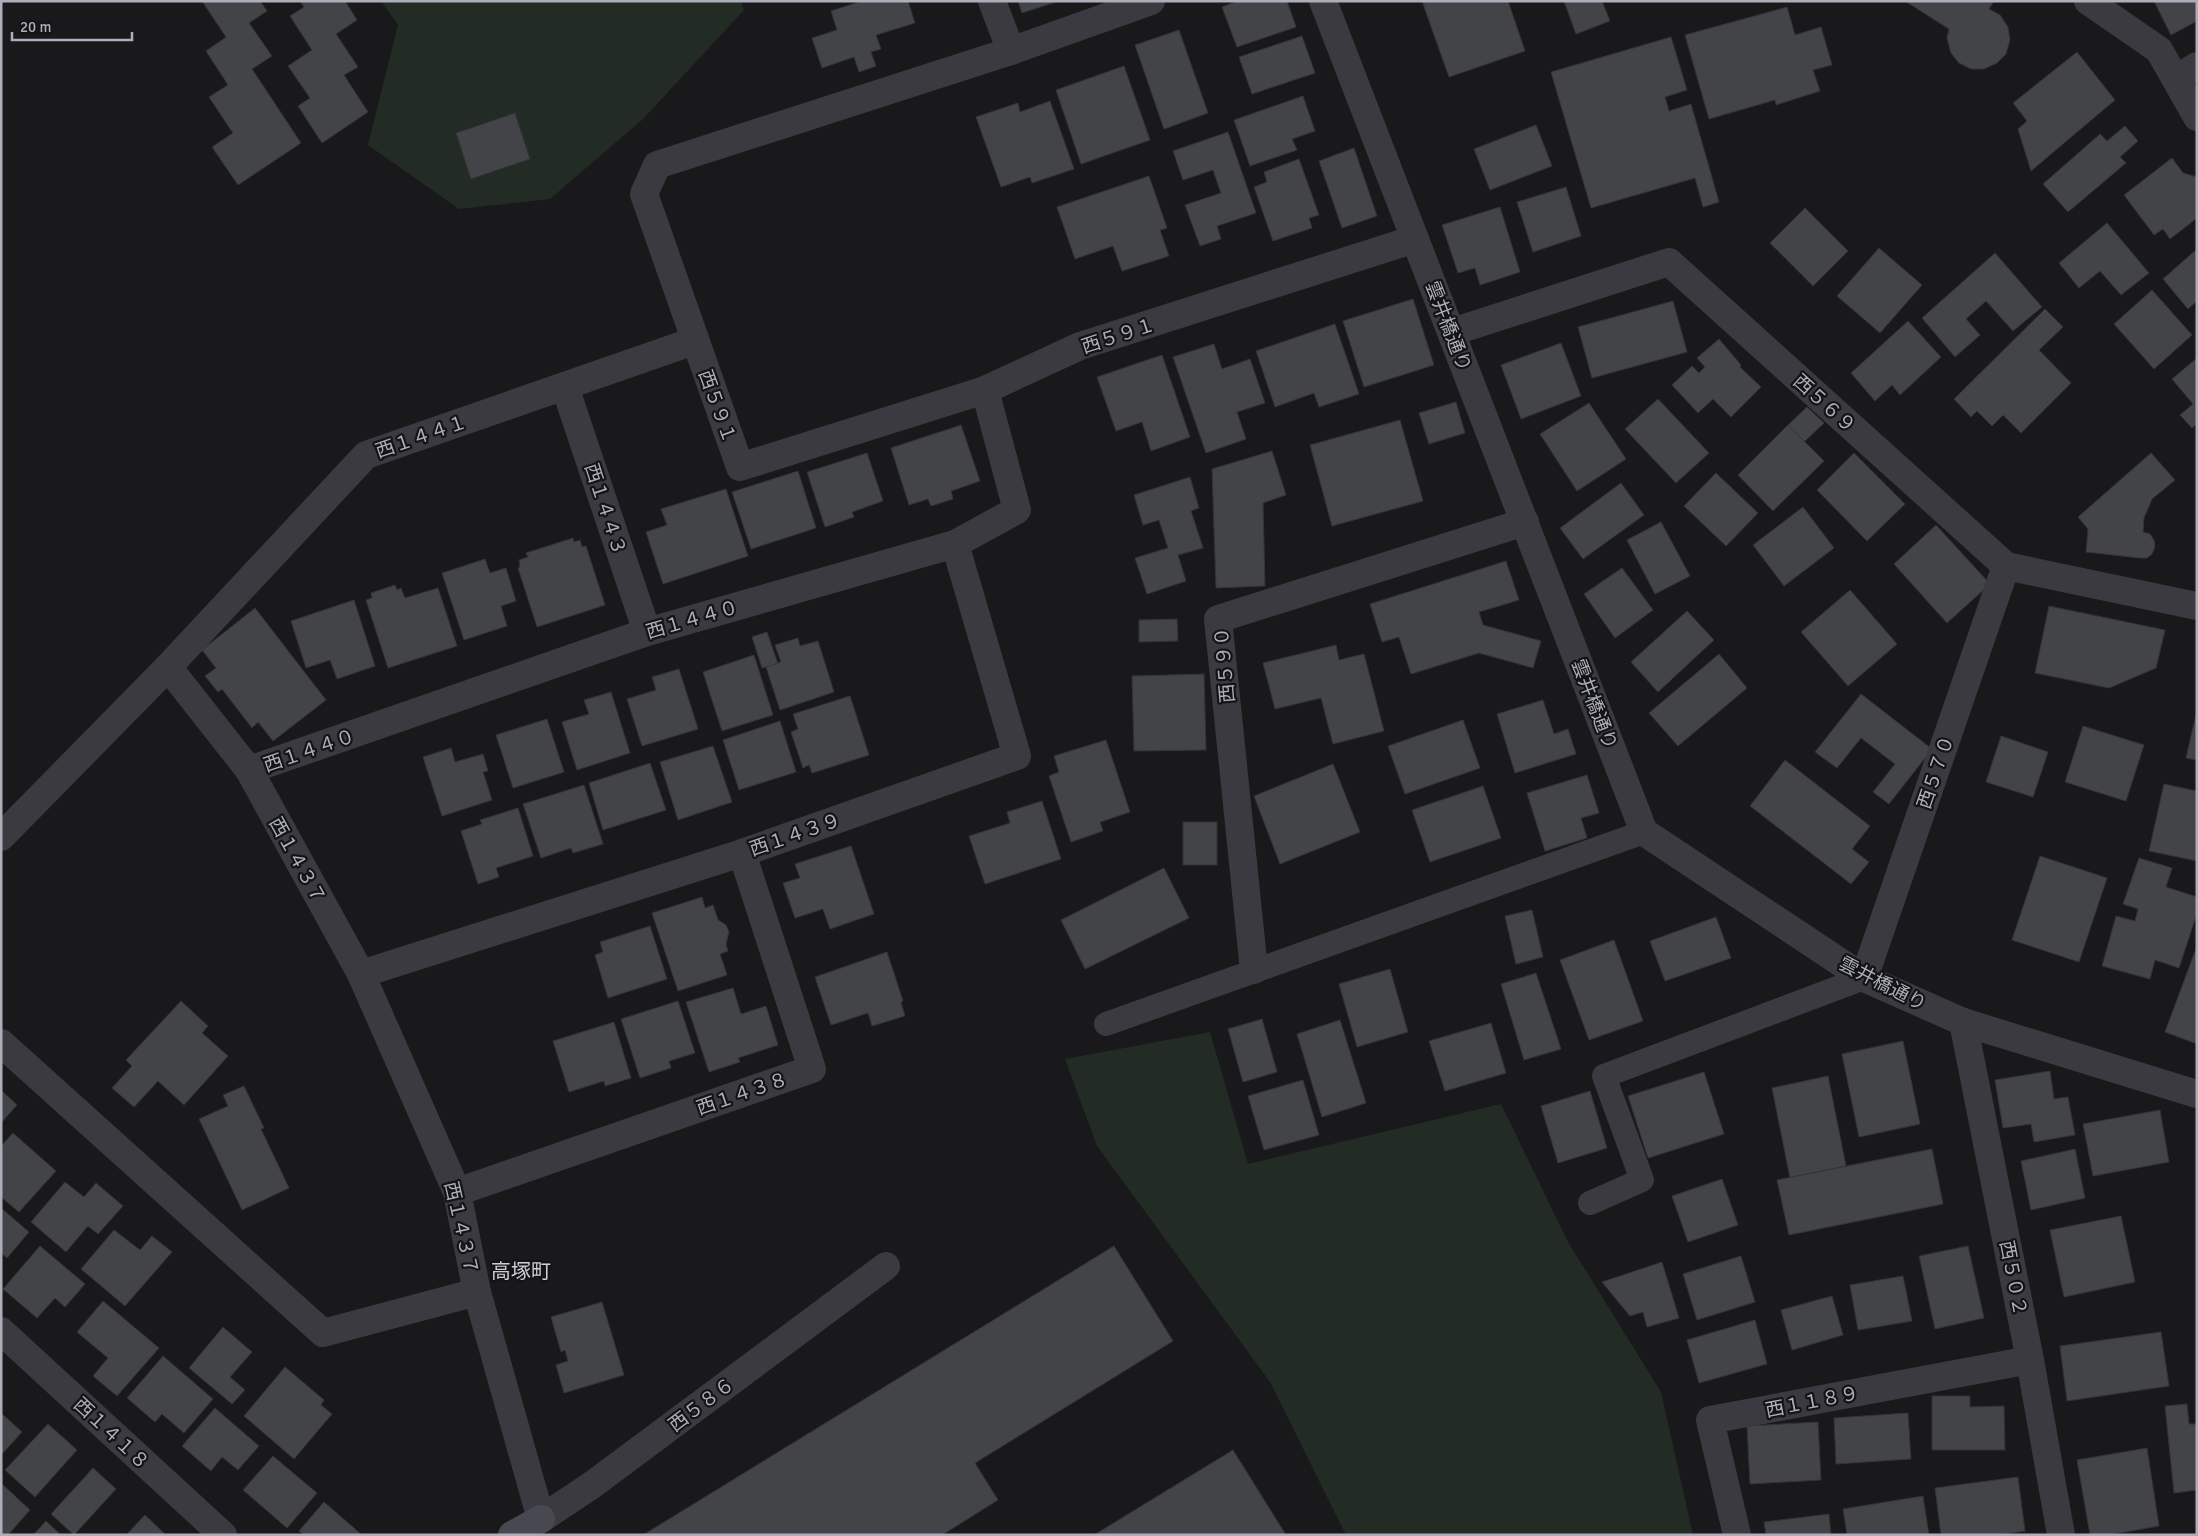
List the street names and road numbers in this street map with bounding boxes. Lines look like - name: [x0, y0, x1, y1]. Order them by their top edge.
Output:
- street label: 雲井橋通り: [1420, 278, 1476, 375]
- street label: 西５９１: [1078, 313, 1158, 359]
- street label: 西５９１: [693, 367, 741, 446]
- street label: 西５６９: [1788, 369, 1861, 438]
- street label: 西１４４１: [372, 410, 470, 464]
- street label: 西１４４３: [579, 460, 631, 558]
- street label: 西１４４０: [643, 595, 741, 645]
- street label: 西５９０: [1210, 626, 1240, 704]
- street label: 雲井橋通り: [1566, 656, 1622, 753]
- street label: 西１４４０: [260, 724, 358, 778]
- street label: 西５７０: [1912, 732, 1960, 812]
- street label: 西１４３９: [746, 808, 844, 862]
- street label: 西１４３７: [264, 813, 331, 908]
- street label: 雲井橋通り: [1835, 952, 1930, 1016]
- street label: 西１４３８: [693, 1067, 791, 1121]
- street label: 西１４３７: [439, 1179, 483, 1277]
- street label: 西５０２: [1994, 1239, 2032, 1318]
- street label: 西５８６: [664, 1372, 739, 1437]
- street label: 西１１８９: [1763, 1381, 1861, 1423]
- street label: 西１４１８: [68, 1393, 154, 1475]

